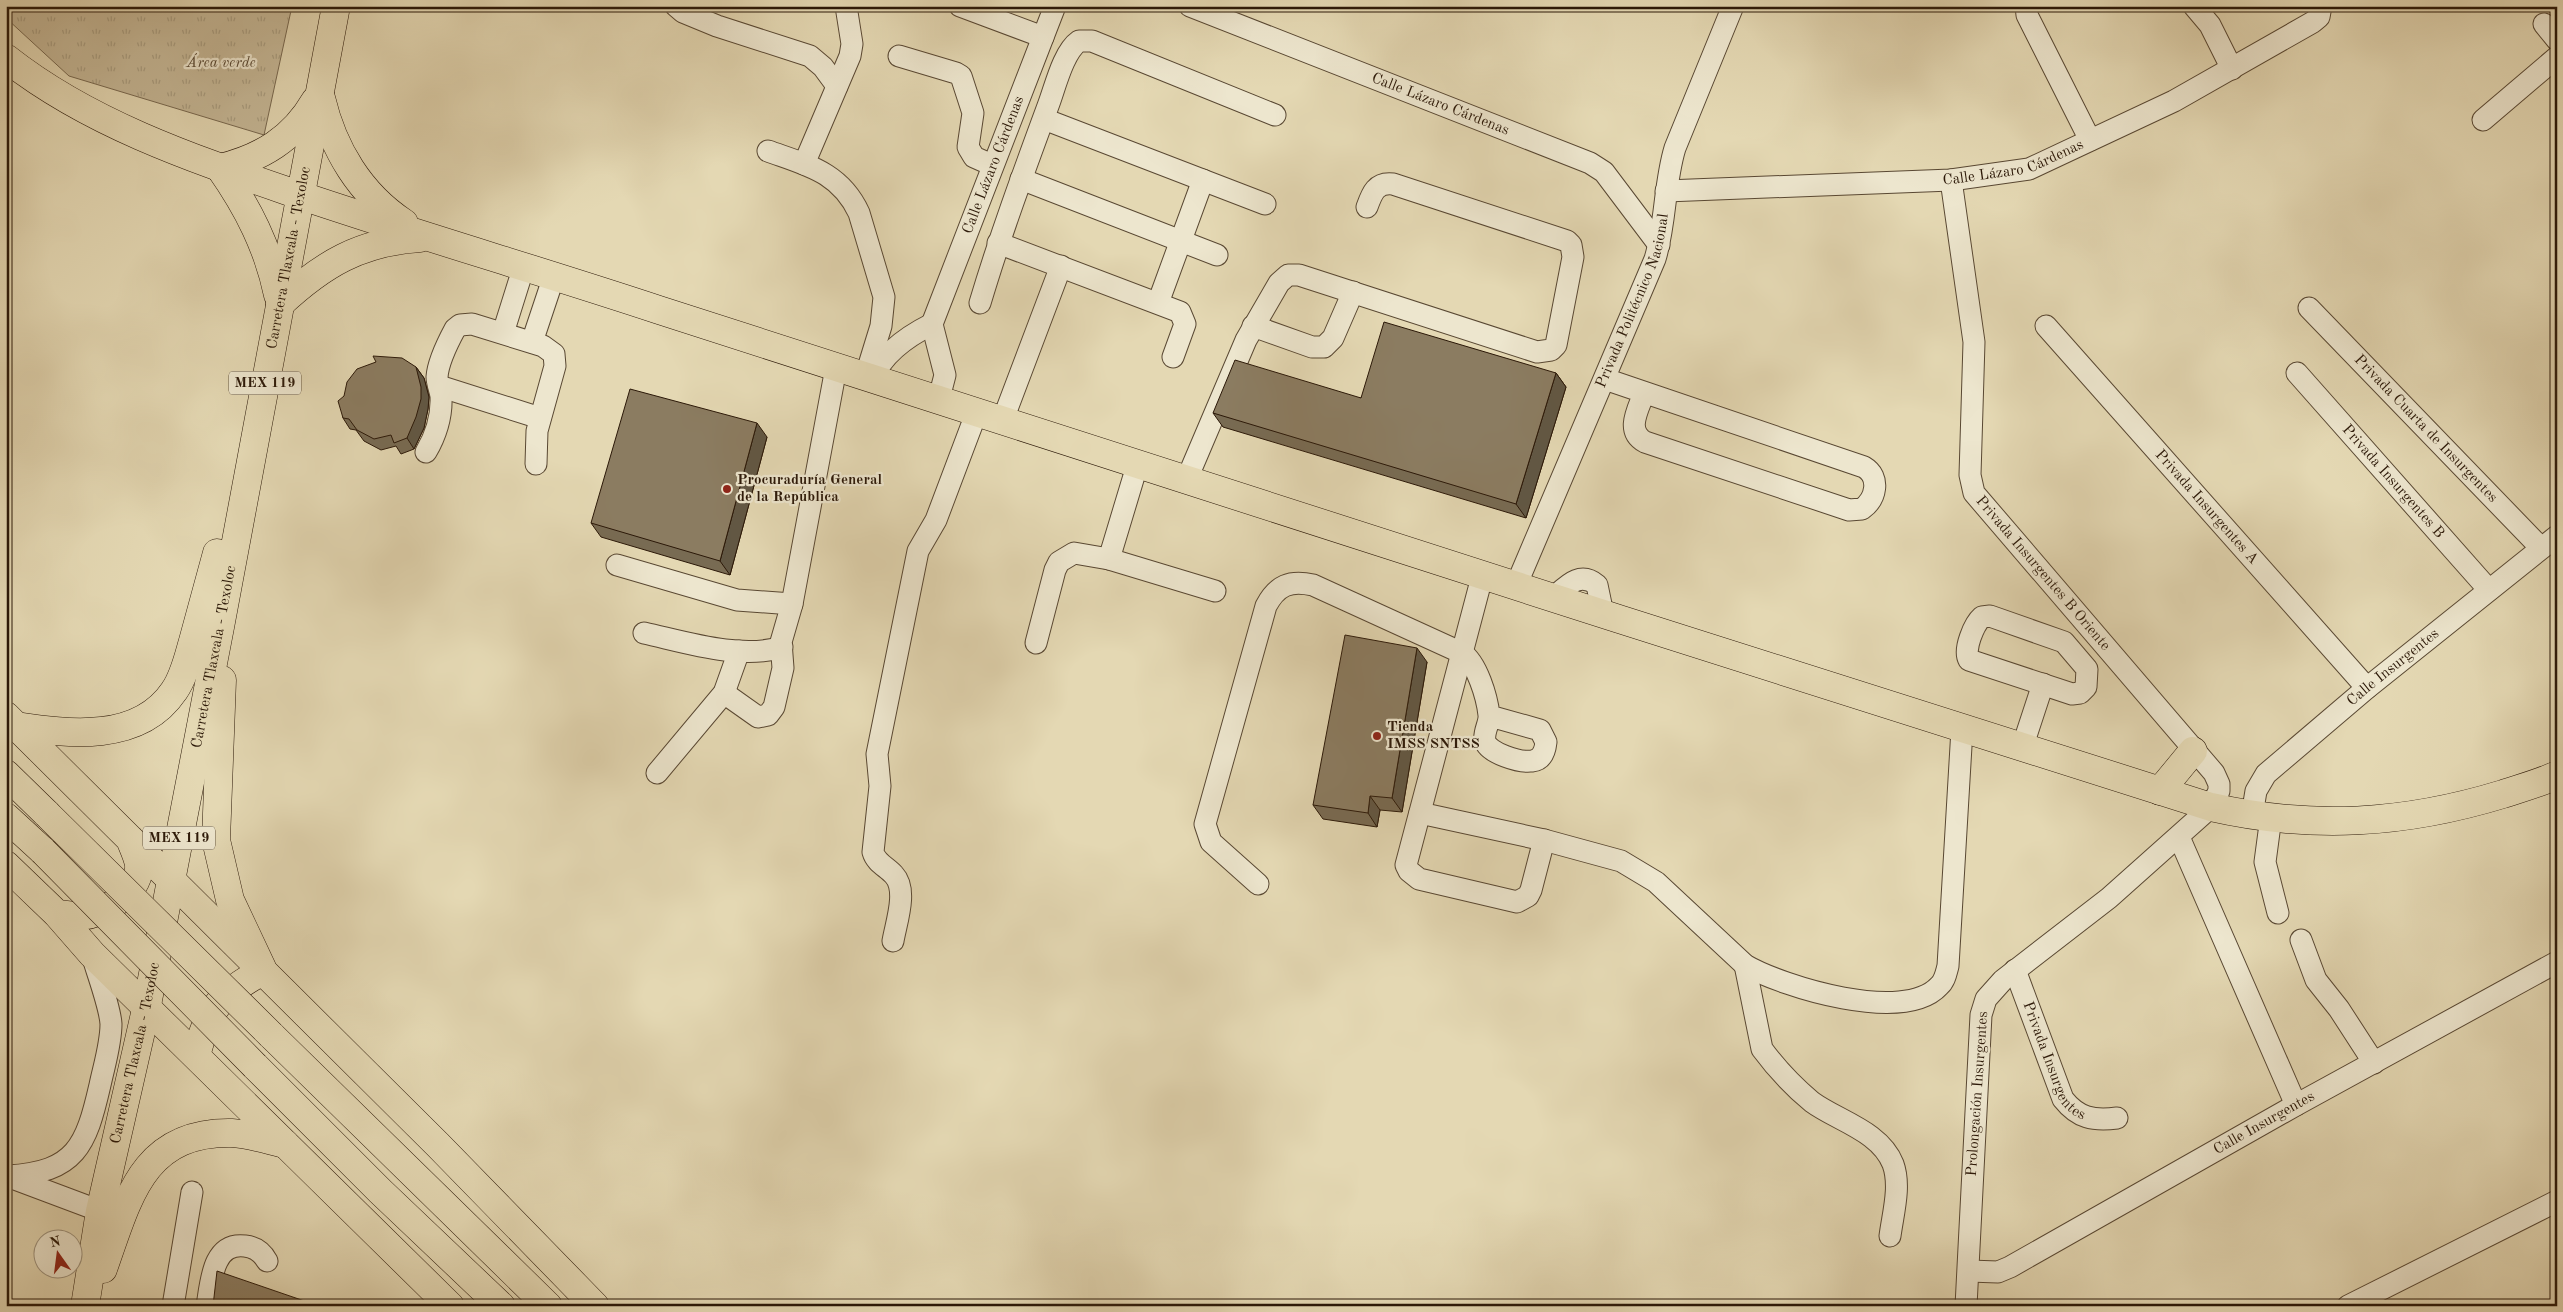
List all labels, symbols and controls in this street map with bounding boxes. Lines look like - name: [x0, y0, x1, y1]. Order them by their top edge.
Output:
- park label: Área verde: [185, 53, 256, 71]
- street label: Calle Lázaro Cárdenas: [1369, 71, 1511, 138]
- street label: Calle Lázaro Cárdenas: [960, 94, 1027, 236]
- street label: Calle Lázaro Cárdenas: [1942, 137, 2086, 188]
- street label: Carretera Tlaxcala - Texoloc: [265, 165, 313, 350]
- street label: Privada Politécnico Nacional: [1594, 213, 1671, 390]
- street label: Privada Cuarta de Insurgentes: [2351, 352, 2500, 505]
- road number: MEX 119: [229, 372, 301, 394]
- street label: Privada Insurgentes B: [2339, 422, 2447, 541]
- street label: Privada Insurgentes A: [2152, 447, 2261, 567]
- place label: Procuraduría General de la República: [737, 473, 883, 505]
- marker: Procuraduría General de la República: [721, 483, 733, 495]
- street label: Privada Insurgentes B Oriente: [1973, 493, 2113, 654]
- street label: Carretera Tlaxcala - Texoloc: [189, 564, 239, 749]
- street label: Calle Insurgentes: [2344, 626, 2442, 709]
- place label: Tienda IMSS SNTSS: [1387, 720, 1480, 752]
- marker: Tienda IMSS SNTSS: [1371, 730, 1383, 742]
- road number: MEX 119: [143, 826, 215, 850]
- street label: Carretera Tlaxcala - Texoloc: [108, 961, 163, 1145]
- street label: Privada Insurgentes: [2020, 1000, 2088, 1123]
- street label: Prolongación Insurgentes: [1965, 1011, 1991, 1177]
- street label: Calle Insurgentes: [2211, 1089, 2317, 1158]
- north arrow: [32, 1230, 82, 1280]
- text: N: [48, 1234, 62, 1250]

